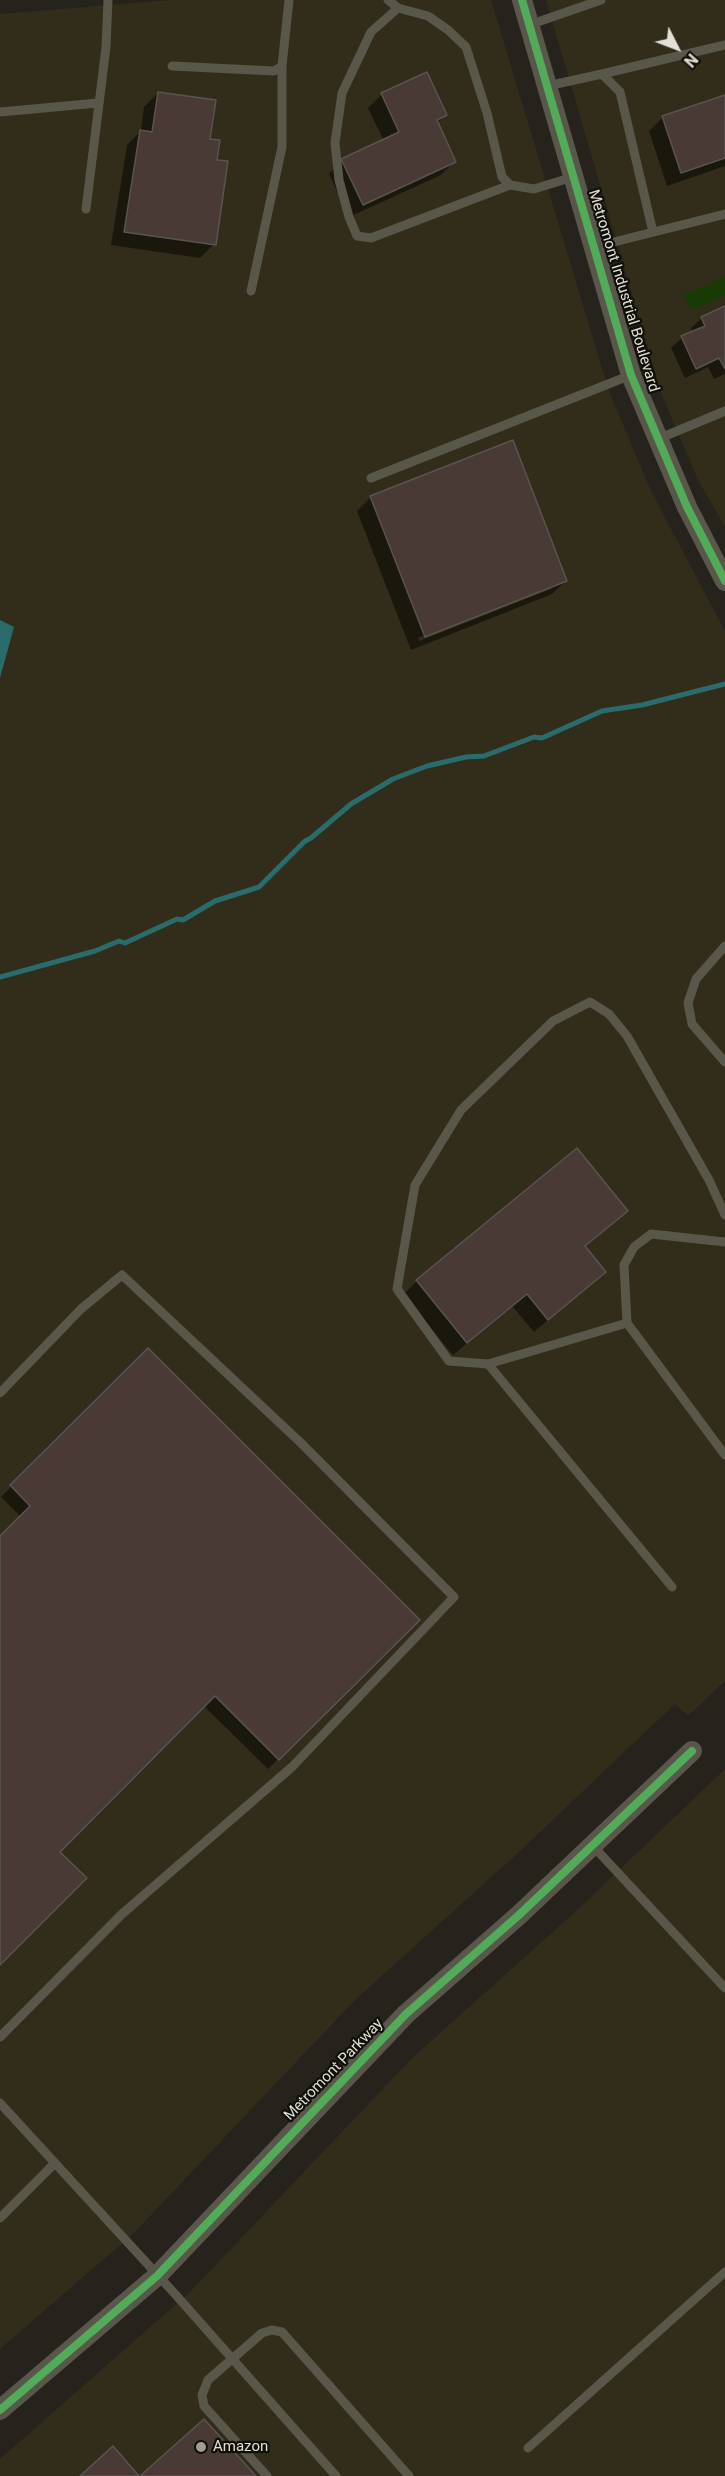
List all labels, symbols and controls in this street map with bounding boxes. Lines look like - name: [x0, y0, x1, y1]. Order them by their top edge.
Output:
- north arrow: [647, 18, 707, 78]
- text: N: [680, 50, 702, 71]
- street label: Metromont Industrial Boulevard: [584, 188, 662, 394]
- street label: Metromont Parkway: [281, 2015, 387, 2125]
- place label: Amazon: [213, 2438, 268, 2456]
- marker: Amazon: [194, 2440, 208, 2454]

